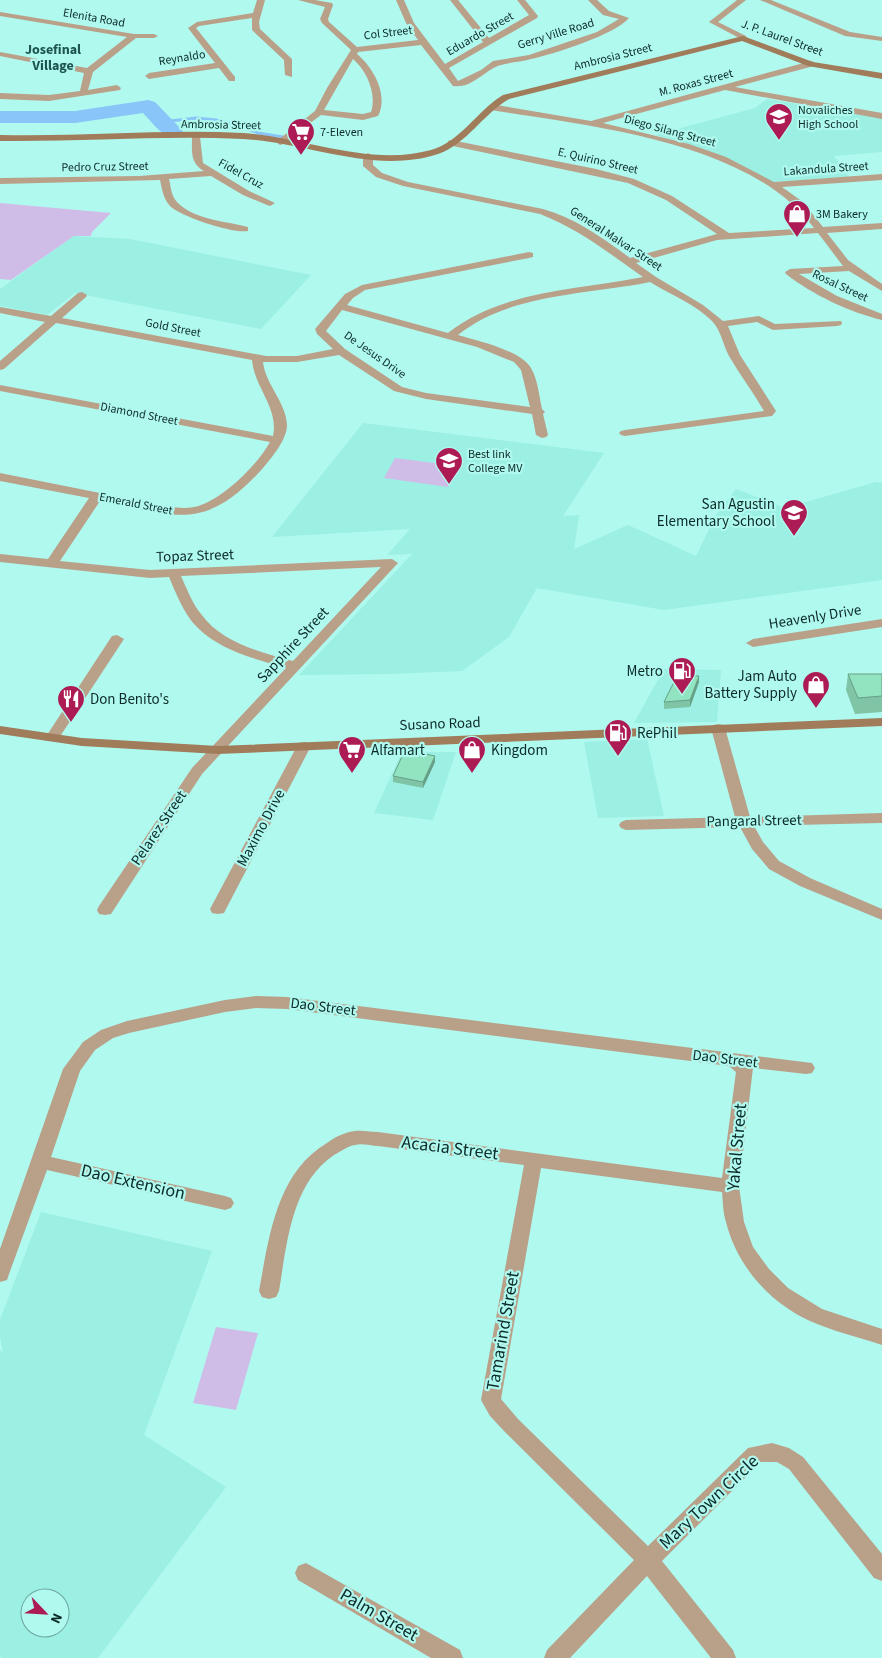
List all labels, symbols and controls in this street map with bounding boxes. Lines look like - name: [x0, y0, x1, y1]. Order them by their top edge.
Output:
- street label: Elenita Road: [62, 4, 126, 32]
- street label: Eduardo Street: [443, 8, 517, 60]
- street label: Gerry Ville Road: [516, 14, 596, 54]
- street label: J. P. Laurel Street: [739, 15, 825, 61]
- street label: Col Street: [363, 22, 413, 44]
- street label: Ambrosia Street: [572, 39, 654, 75]
- district label: Josefinal Village: [25, 40, 81, 76]
- street label: Reynaldo: [157, 46, 207, 70]
- street label: M. Roxas Street: [657, 65, 735, 101]
- school or university icon: Novaliches High School: [764, 102, 794, 141]
- place label: Novaliches High School: [798, 102, 858, 133]
- street label: Diego Silang Street: [622, 111, 718, 151]
- street label: Ambrosia Street: [181, 116, 261, 134]
- supermarket icon: 7-Eleven: [286, 117, 316, 156]
- place label: 7-Eleven: [320, 124, 363, 141]
- street label: E. Quirino Street: [556, 144, 640, 178]
- street label: Fidel Cruz: [215, 155, 267, 193]
- street label: Pedro Cruz Street: [61, 158, 149, 176]
- street label: Lakandula Street: [783, 158, 869, 180]
- shop icon: 3M Bakery: [782, 199, 812, 238]
- street label: General Malvar Street: [566, 203, 666, 275]
- place label: 3M Bakery: [816, 206, 868, 223]
- street label: Rosal Street: [809, 266, 871, 306]
- street label: Gold Street: [144, 314, 202, 342]
- street label: De Jesus Drive: [340, 327, 410, 383]
- street label: Diamond Street: [99, 398, 179, 430]
- school or university icon: Best link College MV: [434, 446, 464, 485]
- place label: Best link College MV: [468, 446, 523, 477]
- street label: Emerald Street: [98, 489, 174, 519]
- place label: San Agustin Elementary School: [657, 494, 775, 532]
- school or university icon: San Agustin Elementary School: [779, 498, 809, 537]
- street label: Topaz Street: [156, 544, 234, 568]
- street label: Heavenly Drive: [767, 599, 863, 635]
- street label: Sapphire Street: [252, 602, 334, 688]
- fuel station icon: Metro: [667, 656, 697, 695]
- place label: Metro: [627, 661, 663, 682]
- place label: Jam Auto Battery Supply: [705, 666, 797, 704]
- shop icon: Jam Auto Battery Supply: [801, 670, 831, 709]
- restaurant icon: Don Benito's: [56, 684, 86, 723]
- place label: Don Benito's: [90, 689, 169, 710]
- street label: Susano Road: [399, 712, 481, 736]
- fuel station icon: RePhil: [603, 718, 633, 757]
- place label: RePhil: [637, 723, 677, 744]
- supermarket icon: Alfamart: [337, 735, 367, 774]
- shop icon: Kingdom: [457, 735, 487, 774]
- place label: Alfamart: [371, 740, 425, 761]
- place label: Kingdom: [491, 740, 548, 761]
- street label: Pelarez Street: [126, 786, 192, 870]
- street label: Maximo Drive: [232, 786, 290, 870]
- street label: Pangaral Street: [706, 810, 802, 832]
- street label: Dao Street: [289, 993, 357, 1021]
- street label: Dao Street: [691, 1045, 759, 1073]
- street label: Yakal Street: [721, 1102, 753, 1193]
- street label: Acacia Street: [400, 1130, 500, 1166]
- street label: Dao Extension: [78, 1158, 188, 1206]
- street label: Tamarind Street: [480, 1269, 526, 1393]
- street label: Mary Town Circle: [654, 1449, 764, 1555]
- street label: Palm Street: [335, 1582, 423, 1648]
- north arrow: [20, 1588, 70, 1638]
- text: N: [45, 1610, 67, 1627]

